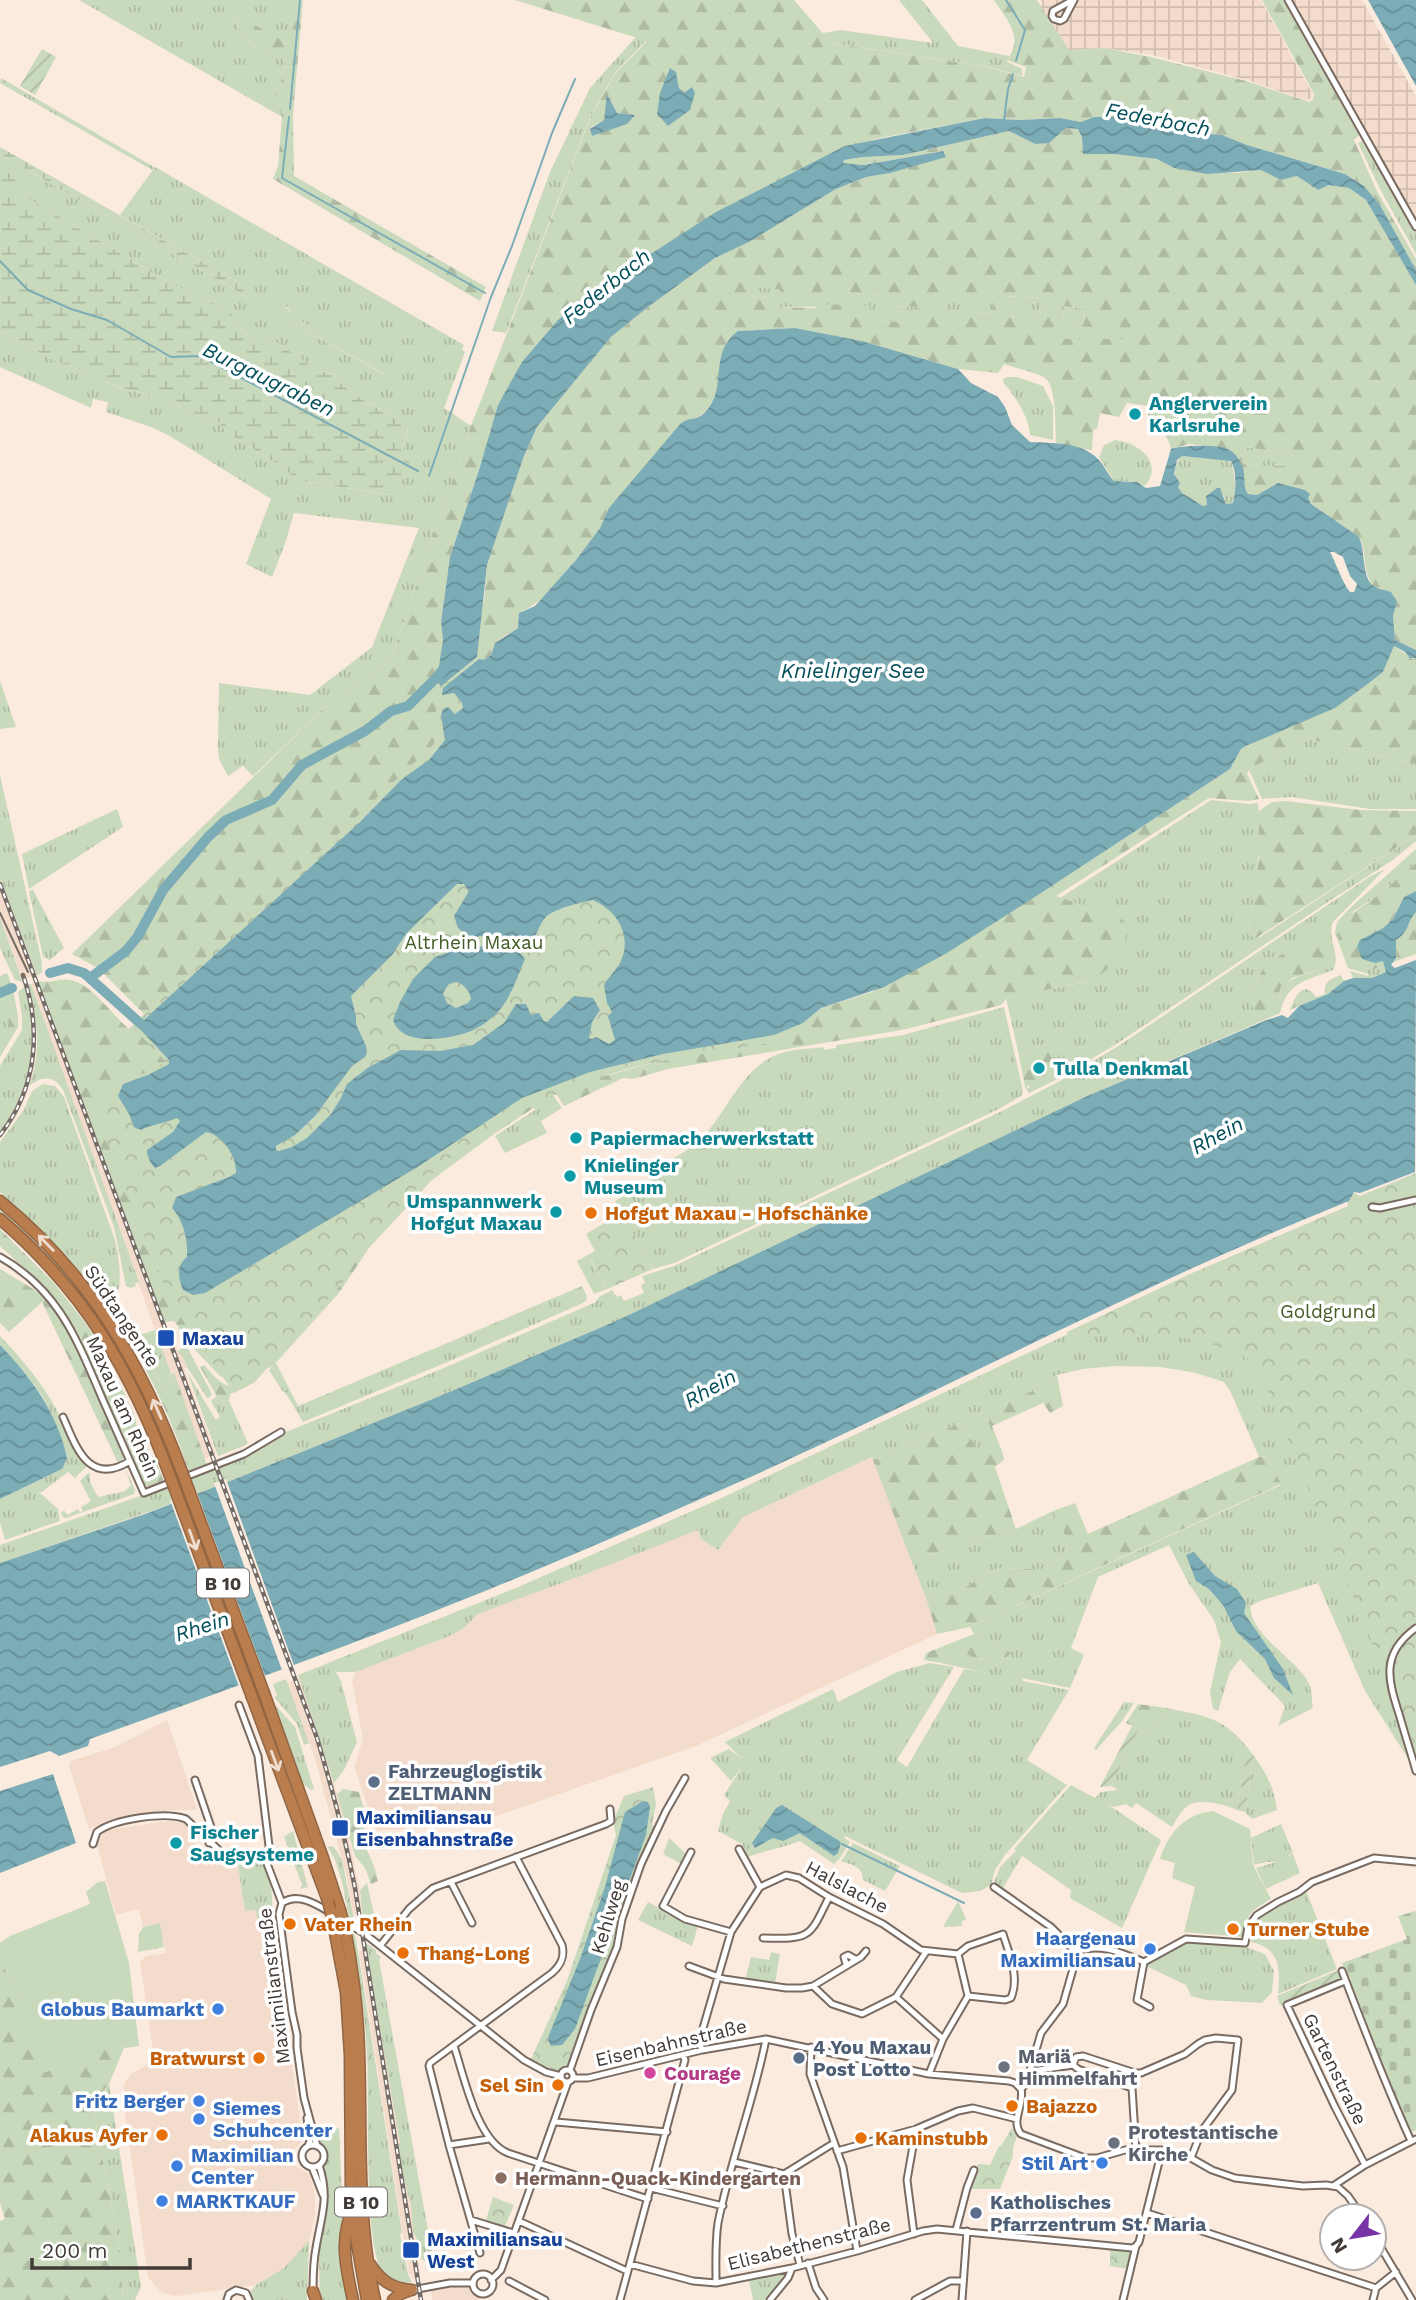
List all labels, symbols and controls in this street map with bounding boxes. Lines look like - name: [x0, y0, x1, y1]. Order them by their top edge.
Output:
- water label: Federbach: [1104, 97, 1212, 141]
- water label: Federbach: [557, 243, 655, 329]
- water label: Burgaugraben: [199, 336, 339, 422]
- place label: Anglerverein Karlsruhe: [1149, 392, 1268, 437]
- marker: Anglerverein Karlsruhe: [1127, 406, 1143, 422]
- water label: Knielinger See: [781, 658, 925, 683]
- park label: Altrhein Maxau: [405, 931, 543, 954]
- place label: Tulla Denkmal: [1053, 1057, 1189, 1080]
- marker: Tulla Denkmal: [1031, 1060, 1047, 1076]
- water label: Rhein: [1187, 1111, 1247, 1159]
- place label: Papiermacherwerkstatt: [590, 1127, 814, 1150]
- marker: Papiermacherwerkstatt: [568, 1130, 584, 1146]
- place label: Knielinger Museum: [584, 1154, 680, 1199]
- marker: Knielinger Museum: [562, 1168, 578, 1184]
- place label: Umspannwerk Hofgut Maxau: [406, 1190, 542, 1235]
- place label: Hofgut Maxau - Hofschänke: [605, 1202, 868, 1225]
- marker: Umspannwerk Hofgut Maxau: [548, 1204, 564, 1220]
- marker: Hofgut Maxau - Hofschänke: [583, 1205, 599, 1221]
- one-way arrow: [38, 1234, 55, 1251]
- street label: Südtangente: [80, 1261, 164, 1371]
- park label: Goldgrund: [1280, 1300, 1376, 1323]
- place label: Maxau: [182, 1327, 244, 1350]
- marker: Maxau: [156, 1328, 176, 1348]
- street label: Maxau am Rhein: [81, 1332, 165, 1482]
- water label: Rhein: [680, 1363, 740, 1413]
- one-way arrow: [150, 1398, 163, 1420]
- one-way arrow: [188, 1528, 201, 1550]
- road number: B 10: [197, 1568, 249, 1598]
- water label: Rhein: [172, 1605, 232, 1647]
- one-way arrow: [270, 1750, 283, 1772]
- place label: Fahrzeuglogistik ZELTMANN: [388, 1760, 542, 1805]
- marker: Fahrzeuglogistik ZELTMANN: [366, 1774, 382, 1790]
- place label: Maximiliansau Eisenbahnstraße: [356, 1806, 514, 1851]
- marker: Maximiliansau Eisenbahnstraße: [330, 1818, 350, 1838]
- place label: Fischer Saugsysteme: [190, 1821, 314, 1866]
- marker: Fischer Saugsysteme: [168, 1835, 184, 1851]
- street label: Halslache: [802, 1856, 892, 1918]
- street label: Kehlweg: [586, 1876, 630, 1957]
- street label: Maximilianstraße: [253, 1906, 295, 2066]
- place label: Vater Rhein: [304, 1913, 412, 1936]
- marker: Vater Rhein: [282, 1916, 298, 1932]
- place label: Turner Stube: [1247, 1918, 1370, 1941]
- marker: Turner Stube: [1225, 1921, 1241, 1937]
- place label: Haargenau Maximiliansau: [1000, 1927, 1136, 1972]
- marker: Haargenau Maximiliansau: [1142, 1941, 1158, 1957]
- place label: Thang-Long: [417, 1942, 530, 1965]
- marker: Thang-Long: [395, 1945, 411, 1961]
- place label: Globus Baumarkt: [41, 1998, 205, 2021]
- marker: Globus Baumarkt: [210, 2001, 226, 2017]
- street label: Gartenstraße: [1298, 2009, 1372, 2129]
- street label: Eisenbahnstraße: [593, 2014, 749, 2072]
- place label: 4 You Maxau Post Lotto: [813, 2036, 931, 2081]
- place label: Mariä Himmelfahrt: [1018, 2045, 1138, 2090]
- place label: Bratwurst: [150, 2047, 246, 2070]
- marker: Bratwurst: [251, 2050, 267, 2066]
- marker: 4 You Maxau Post Lotto: [791, 2050, 807, 2066]
- marker: Mariä Himmelfahrt: [996, 2059, 1012, 2075]
- place label: Courage: [664, 2062, 741, 2085]
- marker: Courage: [642, 2065, 658, 2081]
- place label: Sel Sin: [480, 2074, 544, 2097]
- marker: Sel Sin: [550, 2077, 566, 2093]
- place label: Fritz Berger: [75, 2090, 186, 2113]
- marker: Fritz Berger: [191, 2093, 207, 2109]
- place label: Bajazzo: [1026, 2095, 1097, 2118]
- place label: Siemes Schuhcenter: [213, 2097, 333, 2142]
- marker: Bajazzo: [1004, 2098, 1020, 2114]
- marker: Siemes Schuhcenter: [191, 2111, 207, 2127]
- place label: Protestantische Kirche: [1128, 2121, 1278, 2166]
- place label: Alakus Ayfer: [30, 2124, 149, 2147]
- marker: Alakus Ayfer: [154, 2127, 170, 2143]
- place label: Kaminstubb: [875, 2127, 988, 2150]
- marker: Kaminstubb: [853, 2130, 869, 2146]
- marker: Protestantische Kirche: [1106, 2135, 1122, 2151]
- place label: Maximilian Center: [191, 2144, 294, 2189]
- place label: Stil Art: [1022, 2152, 1089, 2175]
- marker: Stil Art: [1094, 2155, 1110, 2171]
- marker: Maximilian Center: [169, 2158, 185, 2174]
- place label: Hermann-Quack-Kindergarten: [515, 2167, 801, 2190]
- marker: Hermann-Quack-Kindergarten: [493, 2170, 509, 2186]
- road number: B 10: [335, 2188, 387, 2216]
- place label: MARKTKAUF: [176, 2190, 296, 2213]
- place label: Katholisches Pfarrzentrum St. Maria: [990, 2191, 1206, 2236]
- marker: MARKTKAUF: [154, 2193, 170, 2209]
- north arrow: [1318, 2202, 1388, 2272]
- marker: Katholisches Pfarrzentrum St. Maria: [968, 2205, 984, 2221]
- street label: Elisabethenstraße: [725, 2213, 893, 2275]
- scale bar: [32, 2226, 189, 2270]
- place label: Maximiliansau West: [427, 2228, 563, 2273]
- text: N: [1325, 2234, 1352, 2257]
- text: 200 m: [42, 2238, 108, 2263]
- marker: Maximiliansau West: [401, 2240, 421, 2260]

